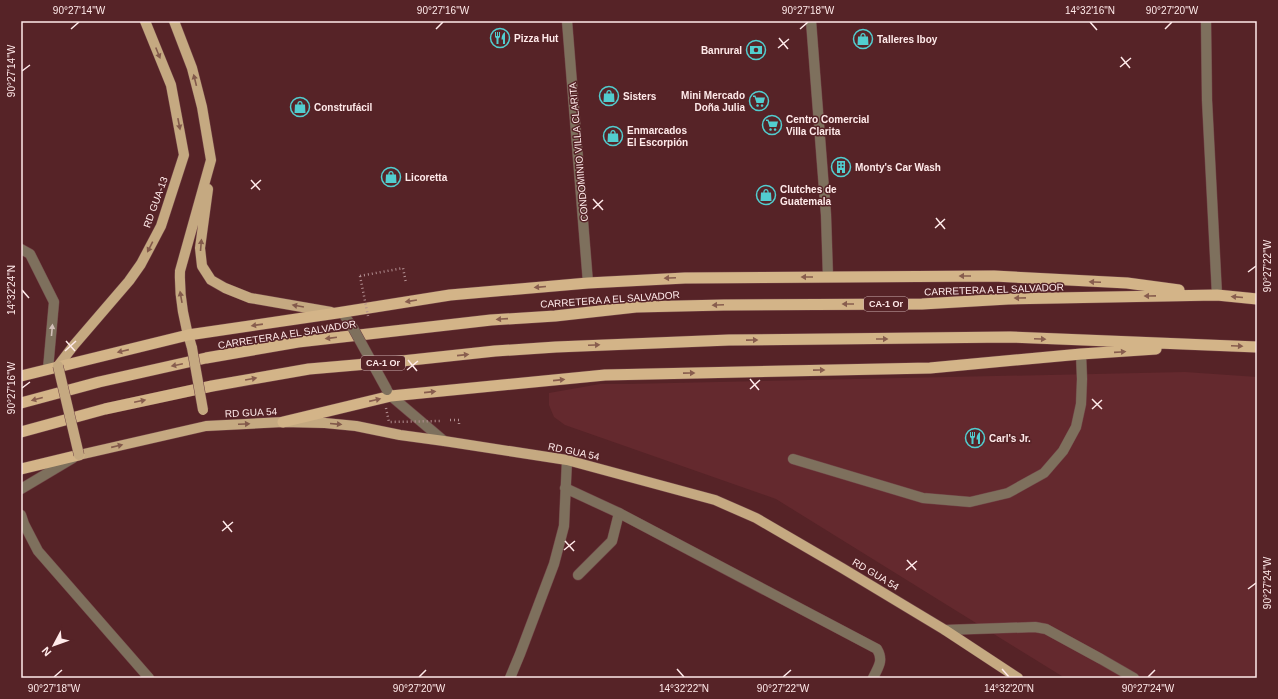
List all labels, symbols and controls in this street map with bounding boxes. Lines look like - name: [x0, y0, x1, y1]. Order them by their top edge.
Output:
- text: 90°27'14"W: [53, 5, 106, 16]
- text: 90°27'16"W: [417, 5, 470, 16]
- text: 90°27'18"W: [782, 5, 835, 16]
- text: 14°32'16"N: [1065, 5, 1115, 16]
- text: 90°27'20"W: [1146, 5, 1199, 16]
- restaurant icon: Pizza Hut: [489, 27, 511, 49]
- shop icon: Talleres Iboy: [852, 28, 874, 50]
- place label: Pizza Hut: [514, 33, 559, 44]
- place label: Talleres Iboy: [877, 34, 938, 45]
- bank icon: Banrural: [745, 39, 767, 61]
- text: 90°27'14"W: [6, 44, 17, 97]
- place label: Banrural: [701, 45, 742, 56]
- one-way arrow: [155, 48, 161, 60]
- one-way arrow: [192, 74, 198, 86]
- street label: CONDOMINIO VILLA CLARITA: [567, 81, 590, 222]
- shop icon: Sisters: [598, 85, 620, 107]
- place label: Mini Mercado Doña Julia: [681, 90, 745, 113]
- supermarket icon: Mini Mercado Doña Julia: [748, 90, 770, 112]
- place label: Sisters: [623, 91, 657, 102]
- shop icon: Construfácil: [289, 96, 311, 118]
- place label: Construfácil: [314, 102, 373, 113]
- supermarket icon: Centro Comercial Villa Clarita: [761, 114, 783, 136]
- place label: Centro Comercial Villa Clarita: [786, 114, 870, 137]
- one-way arrow: [176, 117, 182, 130]
- shop icon: Enmarcados El Escorpión: [602, 125, 624, 147]
- place label: Enmarcados El Escorpión: [627, 125, 688, 148]
- building icon: Monty's Car Wash: [830, 156, 852, 178]
- place label: Monty's Car Wash: [855, 162, 941, 173]
- shop icon: Licoretta: [380, 166, 402, 188]
- place label: Licoretta: [405, 172, 448, 183]
- street label: RD GUA-13: [141, 175, 170, 229]
- shop icon: Clutches de Guatemala: [755, 184, 777, 206]
- place label: Clutches de Guatemala: [780, 184, 837, 207]
- one-way arrow: [197, 239, 204, 251]
- text: 90°27'22"W: [1262, 239, 1273, 292]
- one-way arrow: [147, 241, 153, 253]
- text: 14°32'24"N: [6, 265, 17, 315]
- one-way arrow: [958, 273, 971, 279]
- one-way arrow: [800, 274, 813, 280]
- one-way arrow: [664, 275, 676, 282]
- one-way arrow: [1089, 278, 1101, 285]
- street label: CARRETERA A EL SALVADOR: [924, 282, 1064, 297]
- one-way arrow: [534, 283, 546, 290]
- street label: CARRETERA A EL SALVADOR: [540, 289, 680, 310]
- one-way arrow: [178, 291, 184, 303]
- one-way arrow: [1143, 293, 1156, 299]
- one-way arrow: [1231, 294, 1243, 300]
- one-way arrow: [1014, 295, 1026, 302]
- road number: CA-1 Or: [864, 297, 908, 311]
- one-way arrow: [405, 298, 417, 304]
- one-way arrow: [842, 301, 854, 308]
- one-way arrow: [711, 302, 724, 308]
- one-way arrow: [292, 303, 305, 309]
- one-way arrow: [496, 316, 508, 323]
- street label: CARRETERA A EL SALVADOR: [217, 318, 357, 351]
- one-way arrow: [251, 322, 263, 328]
- one-way arrow: [48, 324, 55, 336]
- one-way arrow: [325, 335, 337, 341]
- one-way arrow: [1034, 335, 1046, 342]
- one-way arrow: [876, 336, 889, 342]
- one-way arrow: [746, 337, 759, 343]
- one-way arrow: [588, 342, 601, 348]
- one-way arrow: [1231, 343, 1243, 350]
- one-way arrow: [116, 348, 129, 354]
- one-way arrow: [1114, 348, 1126, 355]
- one-way arrow: [457, 351, 469, 358]
- road number: CA-1 Or: [361, 356, 405, 370]
- text: 90°27'16"W: [6, 361, 17, 414]
- one-way arrow: [171, 362, 183, 368]
- one-way arrow: [813, 367, 825, 374]
- one-way arrow: [683, 370, 695, 377]
- one-way arrow: [245, 376, 257, 382]
- one-way arrow: [553, 376, 565, 383]
- one-way arrow: [424, 389, 436, 396]
- one-way arrow: [31, 396, 43, 402]
- one-way arrow: [369, 397, 381, 403]
- one-way arrow: [134, 398, 146, 404]
- street label: RD GUA 54: [225, 406, 278, 419]
- one-way arrow: [330, 420, 342, 427]
- one-way arrow: [238, 421, 251, 427]
- restaurant icon: Carl's Jr.: [964, 427, 986, 449]
- place label: Carl's Jr.: [989, 433, 1031, 444]
- street label: RD GUA 54: [547, 441, 601, 462]
- one-way arrow: [111, 443, 123, 449]
- street label: RD GUA 54: [851, 556, 901, 593]
- text: 90°27'24"W: [1262, 556, 1273, 609]
- north arrow: [34, 625, 74, 665]
- text: N: [39, 645, 54, 658]
- text: 90°27'18"W: [28, 683, 81, 694]
- text: 90°27'20"W: [393, 683, 446, 694]
- text: 14°32'22"N: [659, 683, 709, 694]
- text: 90°27'22"W: [757, 683, 810, 694]
- text: 14°32'20"N: [984, 683, 1034, 694]
- text: 90°27'24"W: [1122, 683, 1175, 694]

